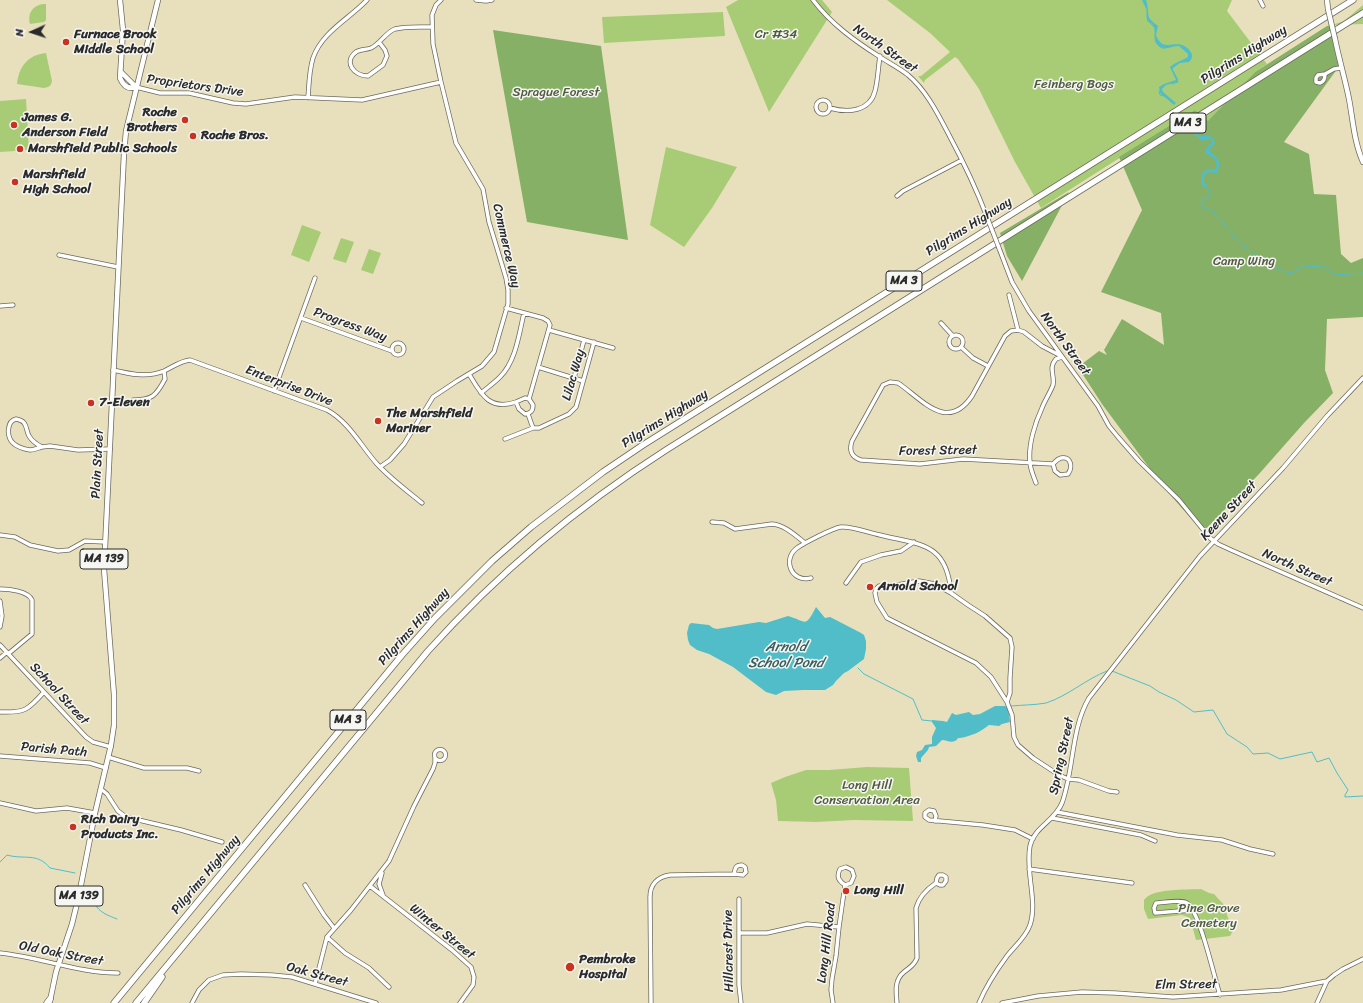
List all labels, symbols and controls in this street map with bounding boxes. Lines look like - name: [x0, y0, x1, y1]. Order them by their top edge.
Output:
- north arrow: [12, 12, 52, 52]
- street label: North Street: [850, 21, 920, 77]
- street label: Pilgrims Highway: [1198, 22, 1290, 88]
- place label: Furnace Brook Middle School: [74, 27, 157, 58]
- park label: Cr #34: [755, 27, 797, 43]
- text: N: [10, 28, 29, 37]
- marker: Furnace Brook Middle School: [61, 37, 71, 47]
- street label: Proprietors Drive: [146, 71, 244, 101]
- park label: Feinberg Bogs: [1034, 77, 1114, 93]
- park label: Sprague Forest: [513, 85, 599, 101]
- place label: Roche Brothers: [126, 105, 177, 136]
- place label: James G. Anderson Field: [22, 110, 107, 141]
- road number: MA 3: [1170, 113, 1206, 133]
- marker: Roche Brothers: [180, 115, 190, 125]
- marker: James G. Anderson Field: [9, 120, 19, 130]
- place label: Roche Bros.: [201, 128, 269, 144]
- marker: Roche Bros.: [188, 131, 198, 141]
- place label: Marshfield Public Schools: [28, 141, 177, 157]
- marker: Marshfield Public Schools: [15, 144, 25, 154]
- place label: Marshfield High School: [23, 167, 91, 198]
- marker: Marshfield High School: [10, 177, 20, 187]
- street label: Pilgrims Highway: [923, 194, 1015, 260]
- street label: Commerce Way: [489, 202, 523, 290]
- park label: Camp Wing: [1213, 254, 1275, 270]
- road number: MA 3: [886, 271, 922, 291]
- street label: Progress Way: [311, 304, 389, 346]
- street label: North Street: [1037, 309, 1093, 379]
- street label: Lilac Way: [559, 347, 589, 403]
- street label: Enterprise Drive: [243, 362, 335, 410]
- street label: Pilgrims Highway: [619, 386, 711, 452]
- place label: 7-Eleven: [99, 395, 150, 411]
- marker: 7-Eleven: [86, 398, 96, 408]
- place label: The Marshfield Mariner: [386, 406, 472, 437]
- marker: The Marshfield Mariner: [373, 416, 383, 426]
- street label: Plain Street: [88, 429, 108, 499]
- street label: Forest Street: [899, 443, 977, 459]
- street label: Keene Street: [1197, 478, 1261, 544]
- street label: North Street: [1260, 546, 1334, 590]
- road number: MA 139: [80, 549, 128, 569]
- place label: Arnold School: [878, 579, 958, 595]
- marker: Arnold School: [865, 582, 875, 592]
- street label: Pilgrims Highway: [375, 585, 453, 669]
- water label: Arnold School Pond: [748, 639, 824, 672]
- street label: School Street: [26, 660, 92, 728]
- road number: MA 3: [330, 710, 366, 730]
- street label: Spring Street: [1046, 716, 1078, 796]
- street label: Parish Path: [20, 739, 88, 761]
- park label: Long Hill Conservation Area: [814, 778, 920, 809]
- place label: Rich Dairy Products Inc.: [81, 812, 159, 843]
- marker: Rich Dairy Products Inc.: [68, 822, 78, 832]
- street label: Pilgrims Highway: [168, 832, 244, 918]
- place label: Long Hill: [854, 883, 904, 899]
- road number: MA 139: [55, 886, 103, 906]
- marker: Long Hill: [841, 886, 851, 896]
- street label: Winter Street: [406, 901, 478, 963]
- park label: Pine Grove Cemetery: [1178, 901, 1240, 932]
- street label: Long Hill Road: [814, 902, 840, 984]
- street label: Hillcrest Drive: [720, 910, 738, 992]
- street label: Old Oak Street: [18, 938, 104, 970]
- place label: Pembroke Hospital: [579, 952, 636, 983]
- street label: Oak Street: [285, 959, 349, 991]
- marker: Pembroke Hospital: [564, 961, 576, 973]
- street label: Elm Street: [1155, 977, 1217, 993]

